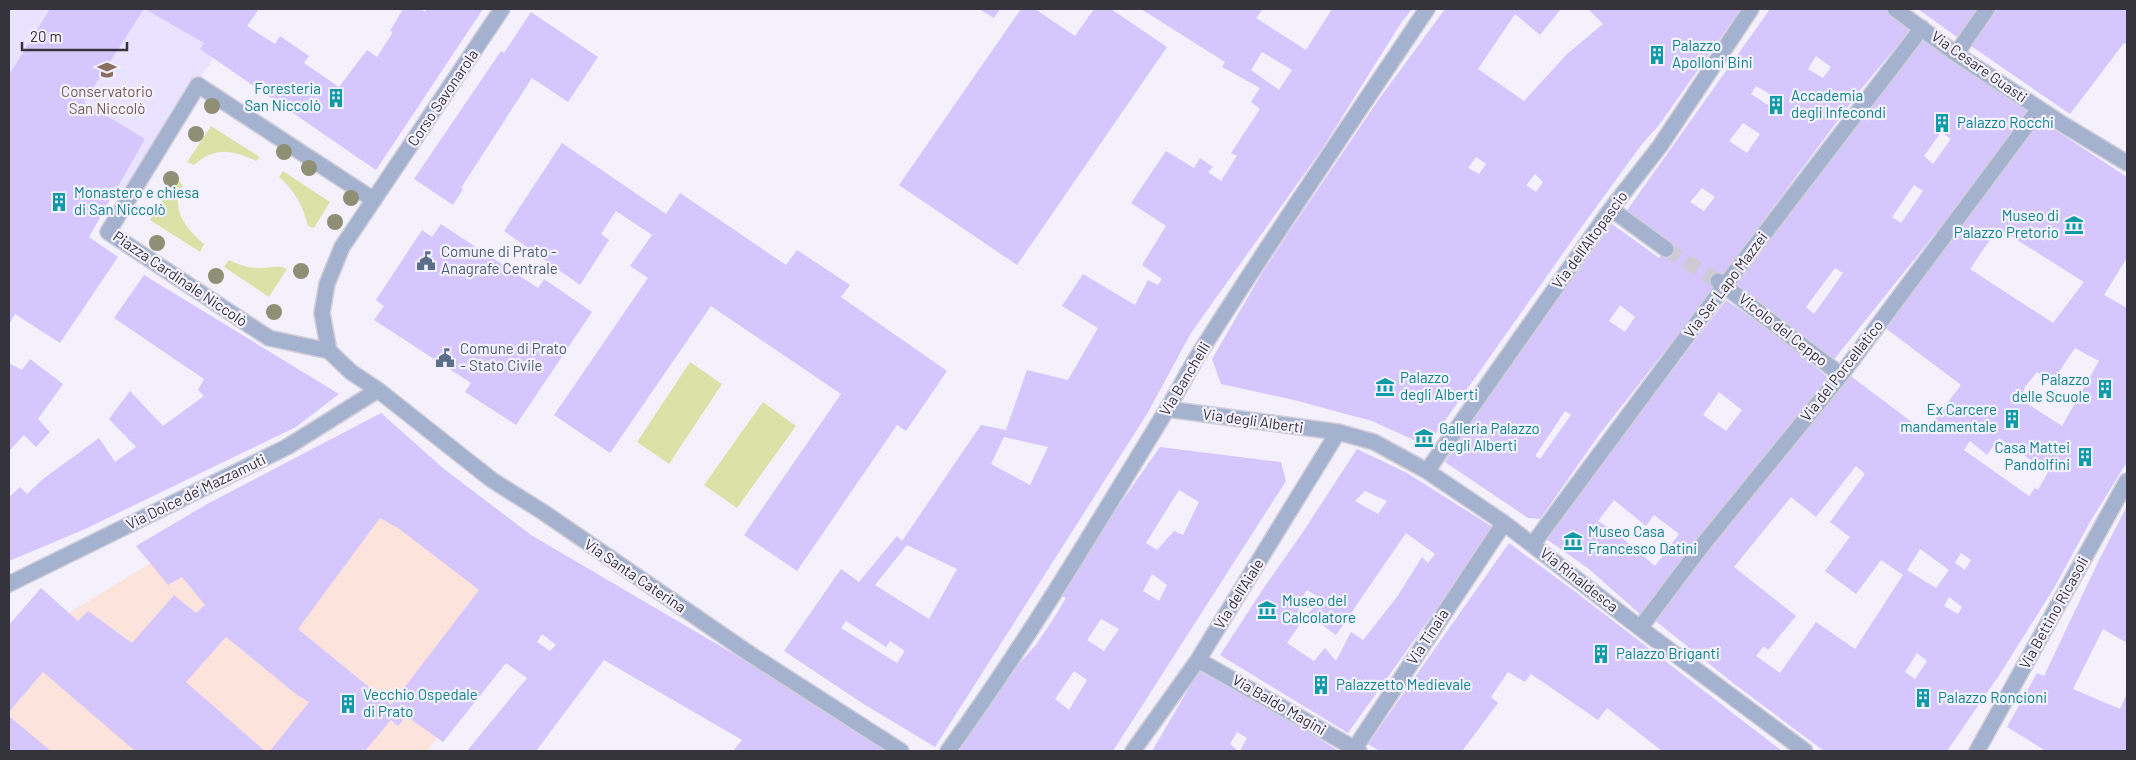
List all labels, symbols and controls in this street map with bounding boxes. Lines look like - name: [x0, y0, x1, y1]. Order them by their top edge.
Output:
- scale bar: [22, 20, 128, 52]
- street label: Via Cesare Guasti: [1928, 26, 2031, 106]
- text: 20 m: [30, 27, 62, 45]
- place label: Palazzo Apolloni Bini: [1672, 36, 1753, 71]
- building icon: Palazzo Apolloni Bini: [1646, 44, 1668, 66]
- street label: Corso Savonarola: [403, 46, 481, 149]
- school or university icon: Conservatorio San Niccolò: [96, 59, 118, 81]
- place label: Foresteria San Niccolò: [244, 79, 321, 114]
- place label: Conservatorio San Niccolò: [61, 82, 153, 117]
- place label: Accademia degli Infecondi: [1791, 86, 1886, 121]
- building icon: Foresteria San Niccolò: [325, 87, 347, 109]
- building icon: Accademia degli Infecondi: [1765, 94, 1787, 116]
- building icon: Palazzo Rocchi: [1931, 112, 1953, 134]
- place label: Palazzo Rocchi: [1957, 113, 2054, 131]
- place label: Monastero e chiesa di San Niccolò: [74, 183, 199, 218]
- street label: Via dell'Altopascio: [1548, 187, 1631, 292]
- building icon: Monastero e chiesa di San Niccolò: [48, 191, 70, 213]
- place label: Museo di Palazzo Pretorio: [1954, 206, 2059, 241]
- museum icon: Museo di Palazzo Pretorio: [2063, 214, 2085, 236]
- street label: Piazza Cardinale Niccolò: [110, 227, 251, 330]
- street label: Via Ser Lapo Mazzei: [1680, 228, 1771, 341]
- place label: Comune di Prato - Anagrafe Centrale: [441, 242, 558, 277]
- public building icon: Comune di Prato - Anagrafe Centrale: [415, 250, 437, 272]
- street label: Vicolo del Ceppo: [1736, 289, 1832, 369]
- street label: Via del Porcellatico: [1796, 316, 1886, 425]
- street label: Via Banchelli: [1155, 338, 1213, 419]
- place label: Comune di Prato - Stato Civile: [460, 339, 567, 374]
- public building icon: Comune di Prato - Stato Civile: [434, 347, 456, 369]
- place label: Palazzo degli Alberti: [1400, 368, 1478, 403]
- place label: Palazzo delle Scuole: [2012, 370, 2090, 405]
- museum icon: Palazzo degli Alberti: [1374, 376, 1396, 398]
- building icon: Palazzo delle Scuole: [2094, 378, 2116, 400]
- place label: Ex Carcere mandamentale: [1900, 400, 1997, 435]
- street label: Via degli Alberti: [1202, 404, 1305, 436]
- building icon: Ex Carcere mandamentale: [2001, 408, 2023, 430]
- place label: Galleria Palazzo degli Alberti: [1439, 419, 1540, 454]
- museum icon: Galleria Palazzo degli Alberti: [1413, 427, 1435, 449]
- place label: Casa Mattei Pandolfini: [1995, 438, 2070, 473]
- building icon: Casa Mattei Pandolfini: [2074, 446, 2096, 468]
- street label: Via Dolce de' Mazzamuti: [123, 449, 268, 533]
- place label: Museo Casa Francesco Datini: [1588, 522, 1697, 557]
- museum icon: Museo Casa Francesco Datini: [1562, 530, 1584, 552]
- street label: Via Santa Caterina: [581, 534, 690, 616]
- street label: Via Rinaldesca: [1537, 543, 1622, 615]
- street label: Via Bettino Ricasoli: [2015, 553, 2091, 672]
- street label: Via dell'Aiale: [1209, 555, 1267, 632]
- place label: Museo del Calcolatore: [1282, 591, 1356, 626]
- museum icon: Museo del Calcolatore: [1256, 599, 1278, 621]
- street label: Via Tinaia: [1403, 605, 1452, 668]
- building icon: Palazzo Briganti: [1590, 643, 1612, 665]
- place label: Palazzo Briganti: [1616, 644, 1720, 662]
- street label: Via Baldo Magini: [1229, 670, 1330, 738]
- building icon: Palazzetto Medievale: [1310, 674, 1332, 696]
- place label: Palazzetto Medievale: [1336, 675, 1471, 693]
- place label: Vecchio Ospedale di Prato: [363, 685, 478, 720]
- building icon: Palazzo Roncioni: [1912, 687, 1934, 709]
- place label: Palazzo Roncioni: [1938, 688, 2047, 706]
- building icon: Vecchio Ospedale di Prato: [337, 693, 359, 715]

